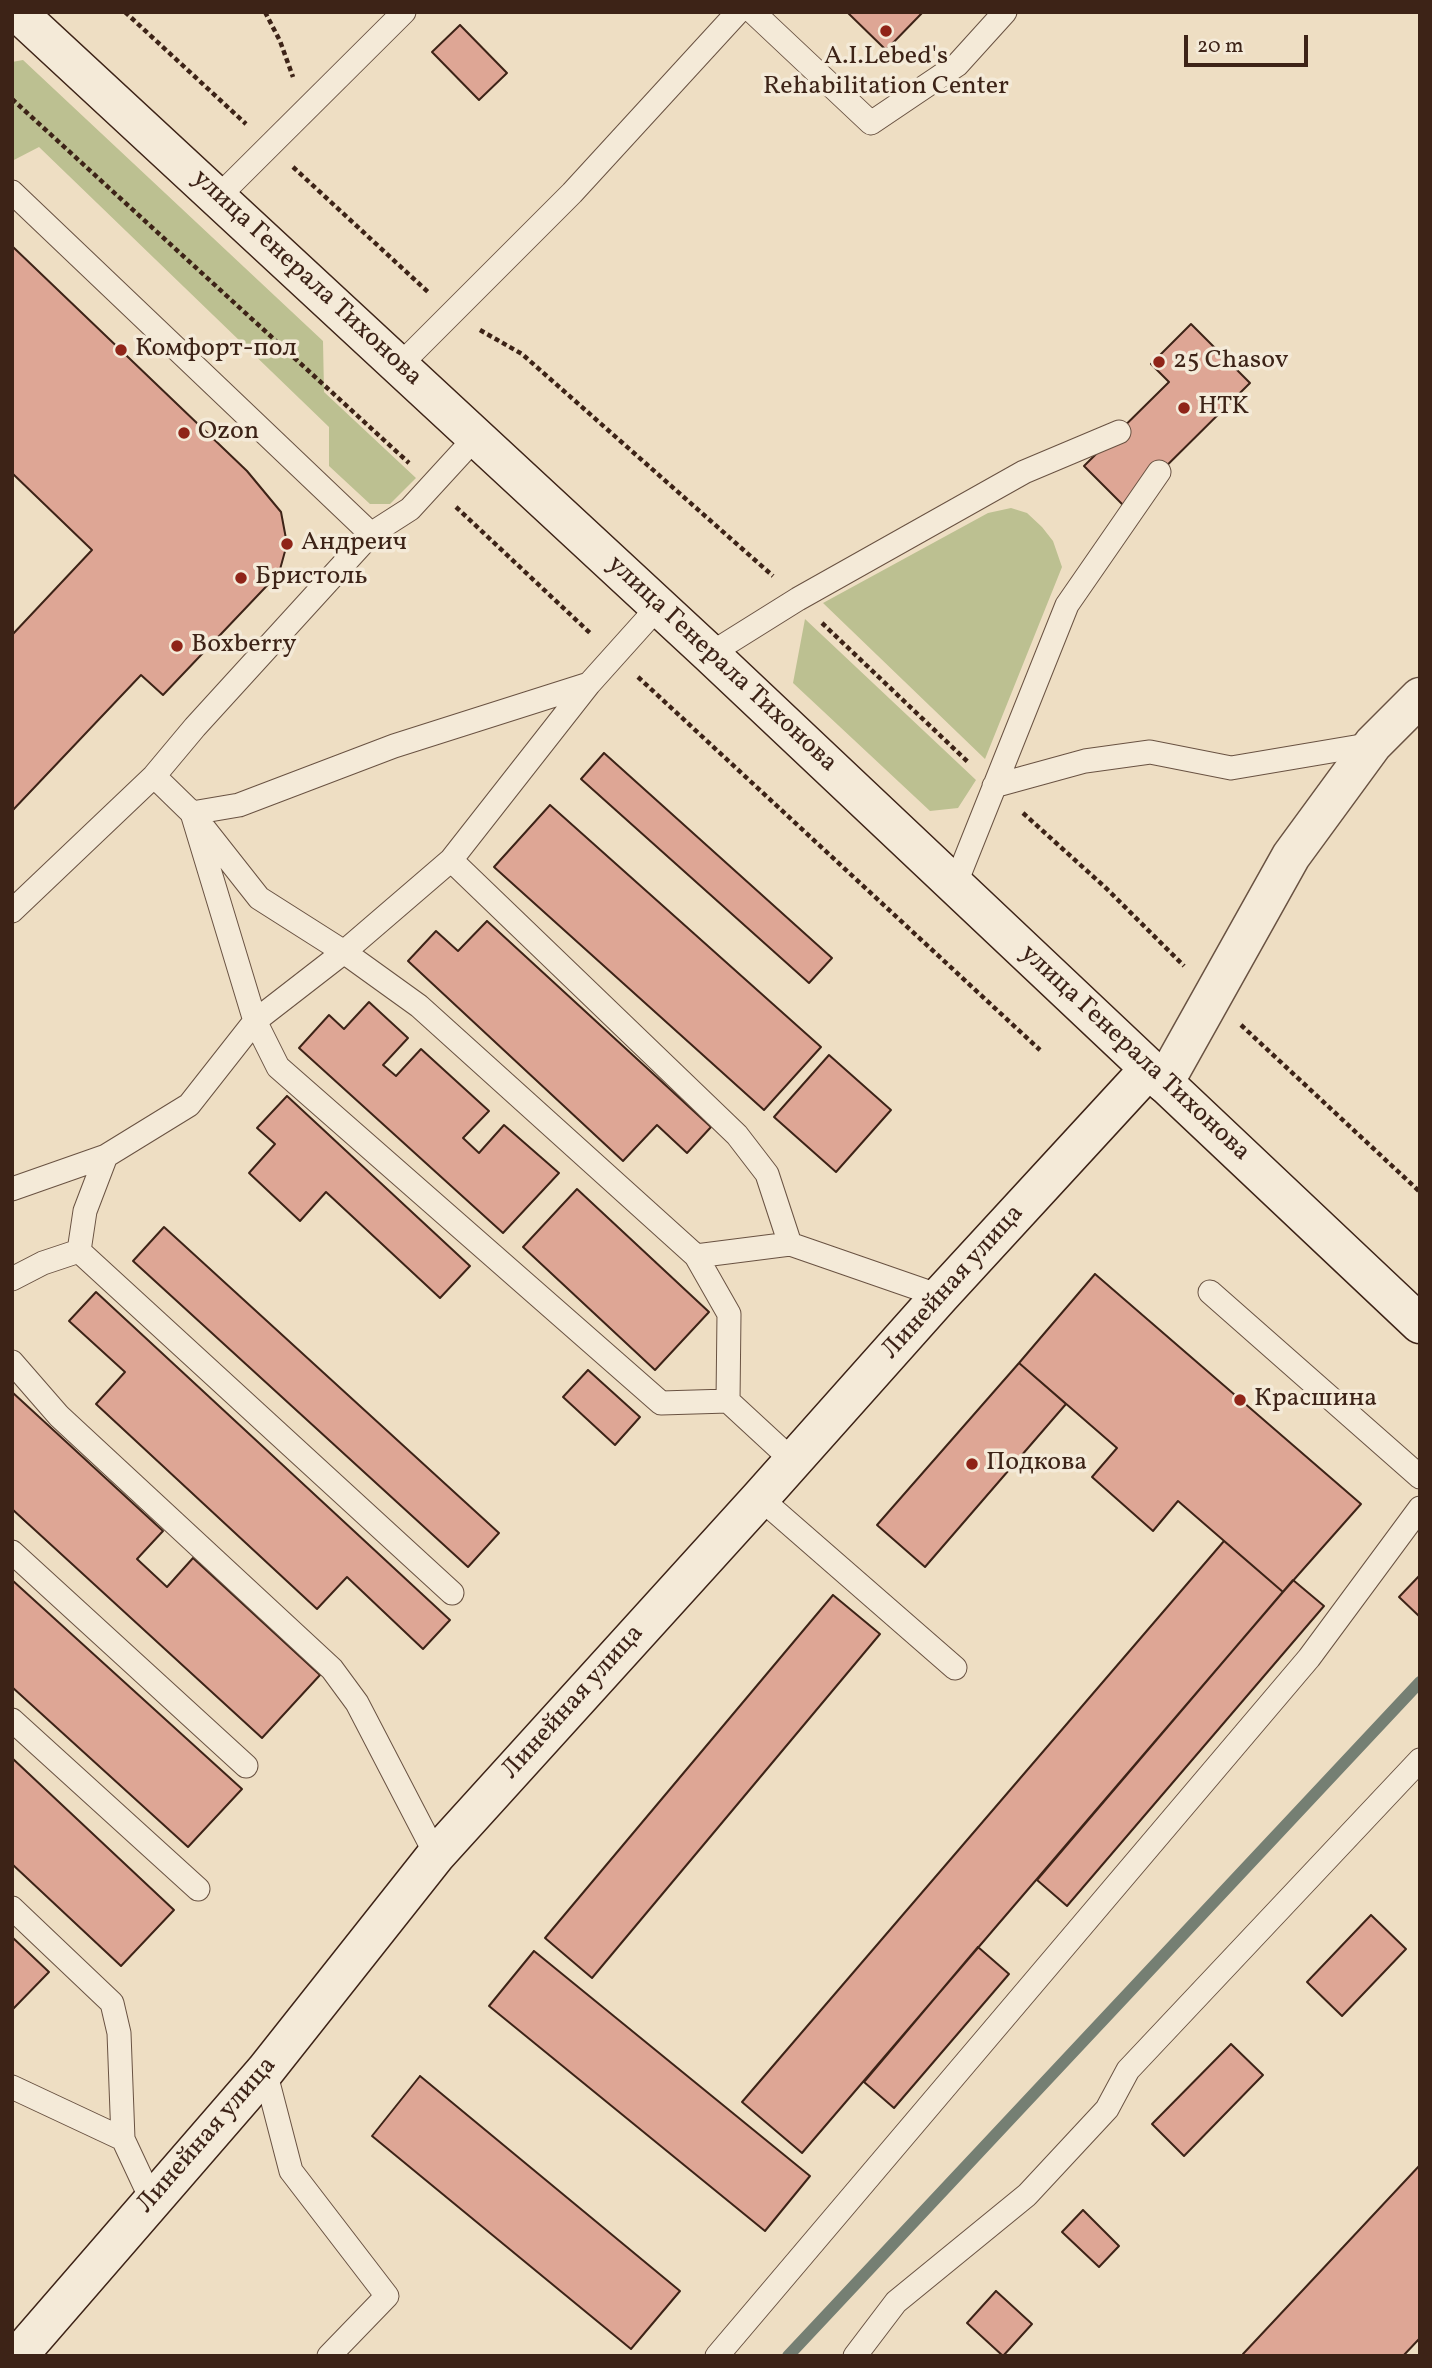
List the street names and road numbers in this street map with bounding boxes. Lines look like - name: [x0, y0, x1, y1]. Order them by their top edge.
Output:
- street label: улица Генерала Тихонова: [184, 164, 428, 394]
- street label: улица Генерала Тихонова: [599, 550, 843, 780]
- street label: улица Генерала Тихонова: [1012, 939, 1256, 1169]
- street label: Линейная улица: [876, 1199, 1032, 1367]
- street label: Линейная улица: [496, 1619, 652, 1787]
- street label: Линейная улица: [132, 2051, 284, 2221]

